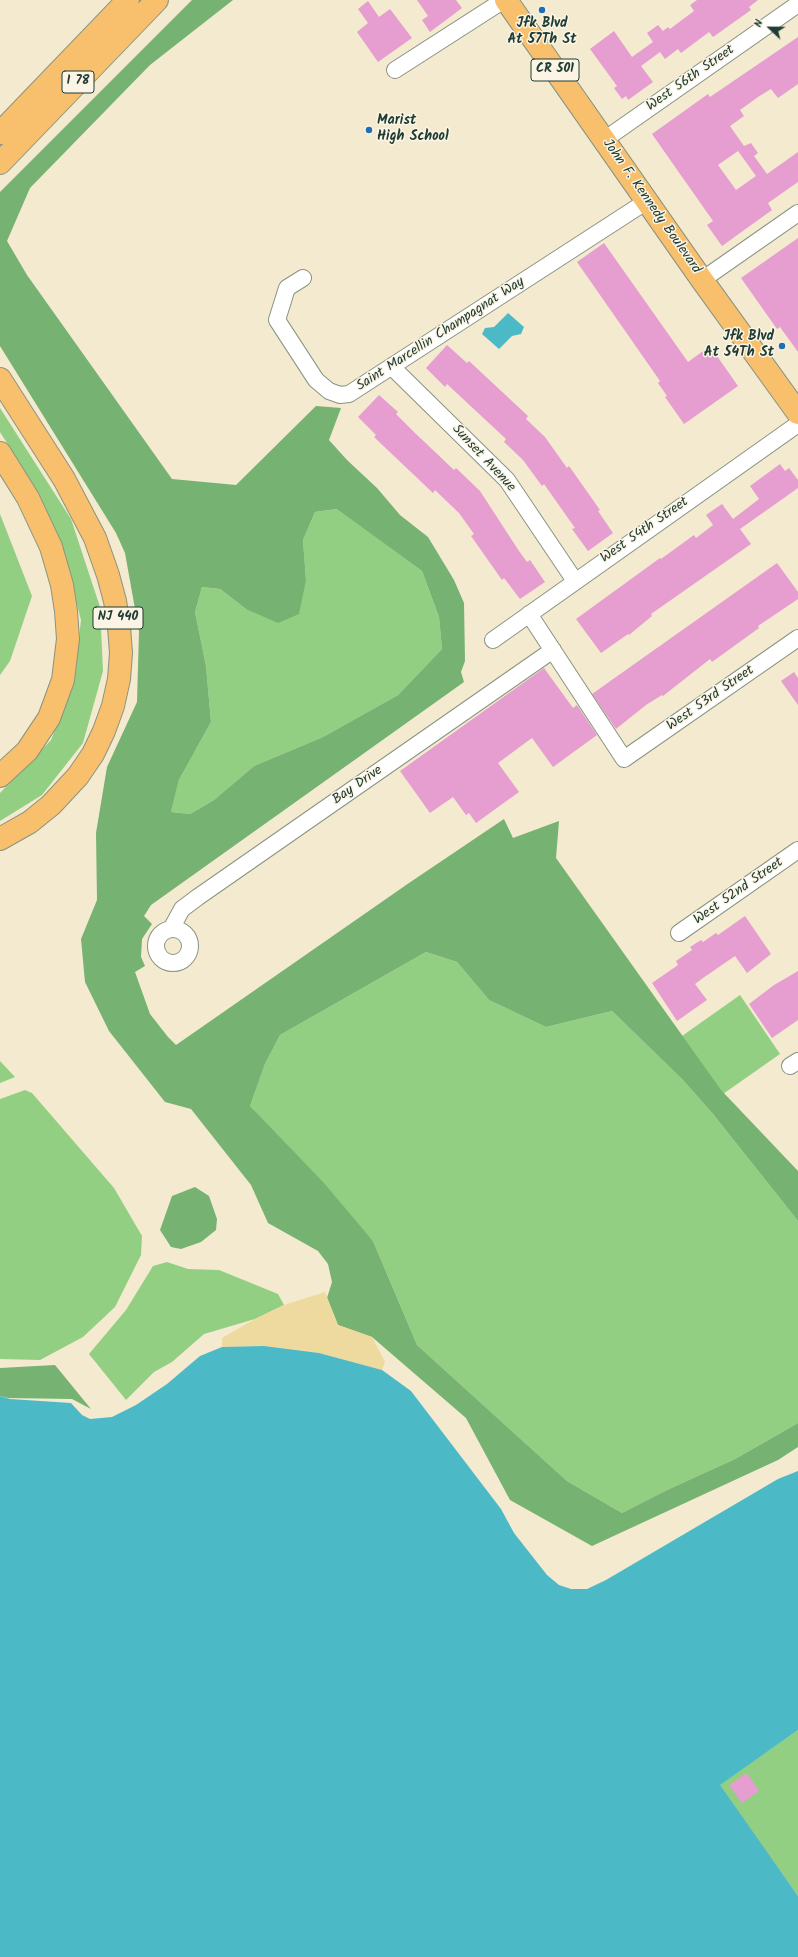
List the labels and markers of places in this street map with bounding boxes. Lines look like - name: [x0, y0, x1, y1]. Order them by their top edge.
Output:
- marker: Jfk Blvd At 57Th St: [537, 5, 547, 15]
- place label: Jfk Blvd At 57Th St: [507, 17, 577, 50]
- place label: Marist High School: [377, 114, 449, 146]
- marker: Marist High School: [364, 125, 374, 135]
- place label: Jfk Blvd At 54Th St: [704, 330, 774, 362]
- marker: Jfk Blvd At 54Th St: [777, 341, 787, 351]

